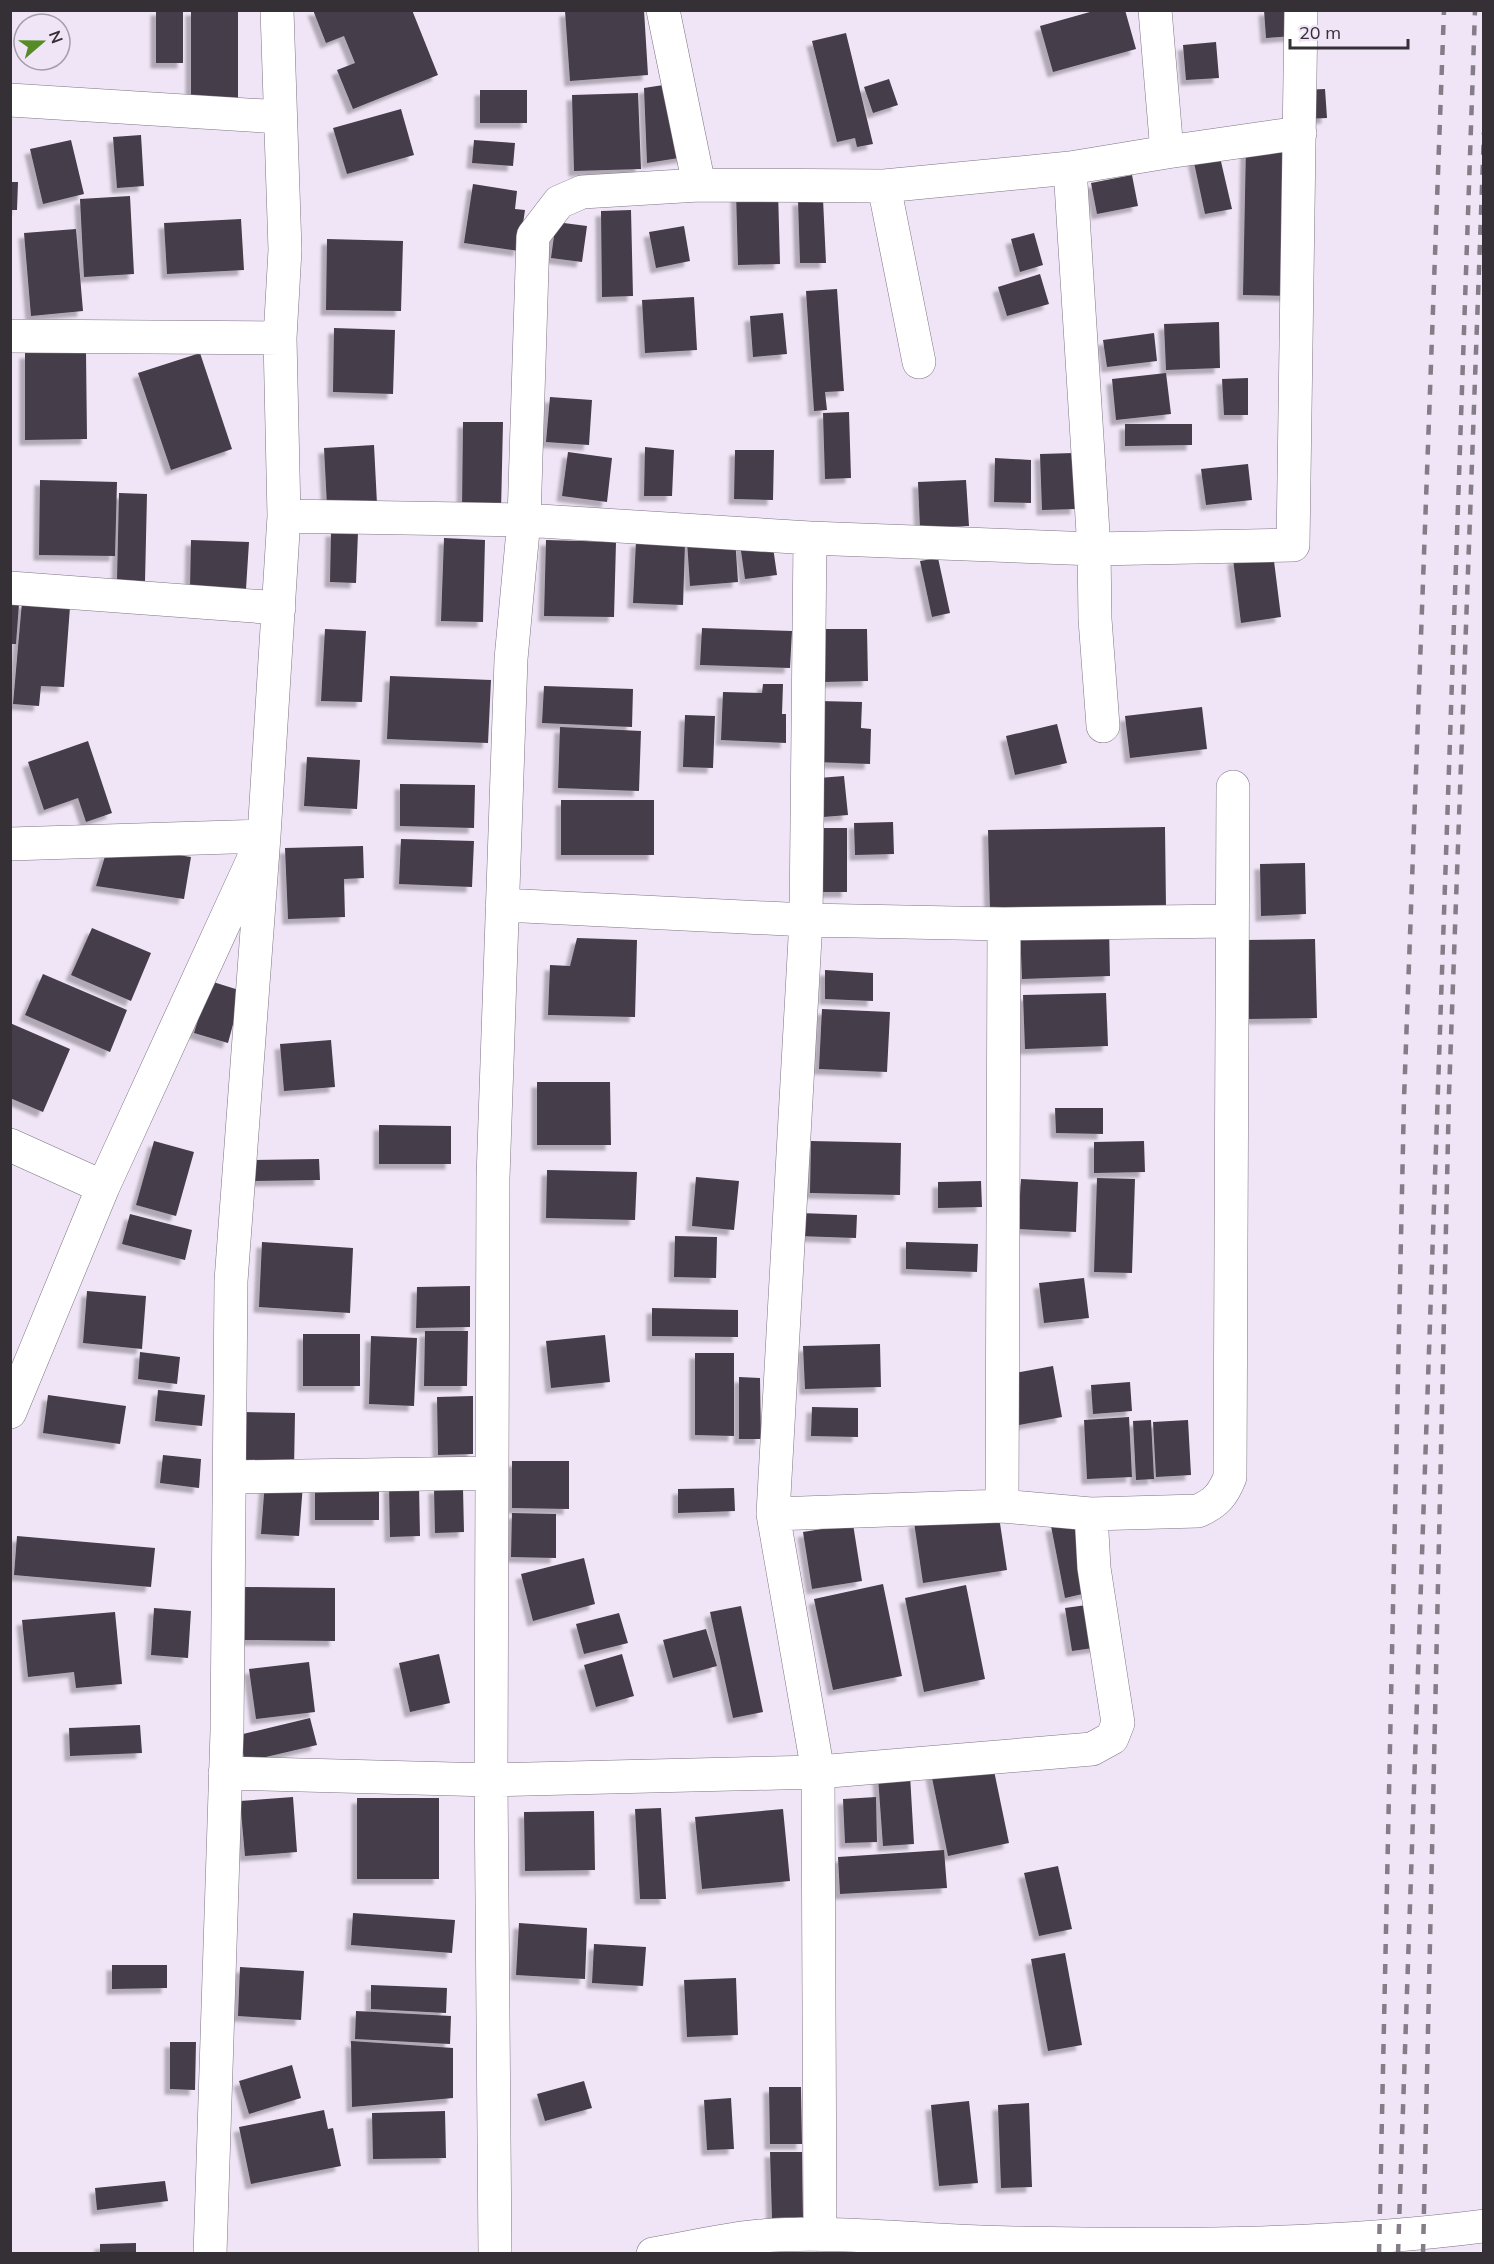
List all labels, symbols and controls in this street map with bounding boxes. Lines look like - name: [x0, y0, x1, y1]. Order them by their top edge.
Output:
- north arrow: [12, 12, 72, 72]
- scale bar: [1290, 12, 1408, 50]
- text: 20 m: [1299, 21, 1341, 44]
- text: N: [45, 28, 68, 46]

